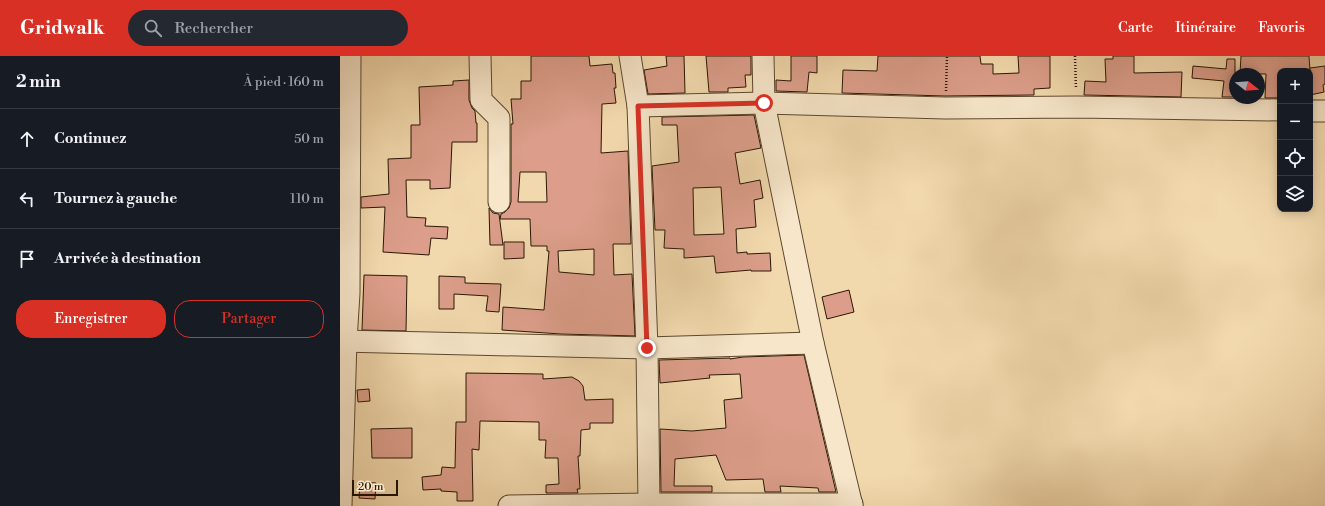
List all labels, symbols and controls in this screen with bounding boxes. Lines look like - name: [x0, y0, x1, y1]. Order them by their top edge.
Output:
- search box: [128, 10, 408, 46]
- text: Gridwalk: [20, 16, 104, 40]
- icon: search: [142, 17, 164, 39]
- text: Rechercher: [174, 19, 253, 38]
- text: Carte: [1118, 19, 1153, 37]
- text: Itinéraire: [1175, 19, 1236, 37]
- text: Favoris: [1258, 19, 1305, 37]
- north arrow: [1229, 68, 1265, 104]
- map controls: [1277, 68, 1313, 212]
- button: +: [1277, 68, 1313, 104]
- text: 2 min: [16, 71, 61, 93]
- text: À pied · 160 m: [243, 74, 324, 90]
- route start: [755, 94, 773, 112]
- button: −: [1277, 104, 1313, 140]
- icon: ahead: [16, 128, 38, 150]
- text: Continuez: [54, 129, 126, 148]
- text: 50 m: [294, 131, 324, 147]
- button: locate: [1277, 140, 1313, 176]
- button: layers: [1277, 176, 1313, 212]
- icon: left: [16, 188, 38, 210]
- text: Tournez à gauche: [54, 189, 177, 208]
- text: 110 m: [290, 191, 324, 207]
- icon: arrive: [16, 248, 38, 270]
- text: Arrivée à destination: [54, 249, 201, 268]
- button: Enregistrer: [16, 300, 166, 338]
- button: Partager: [174, 300, 324, 338]
- route end: [638, 339, 656, 357]
- scale bar: [352, 478, 398, 497]
- text: 20 m: [358, 480, 383, 494]

